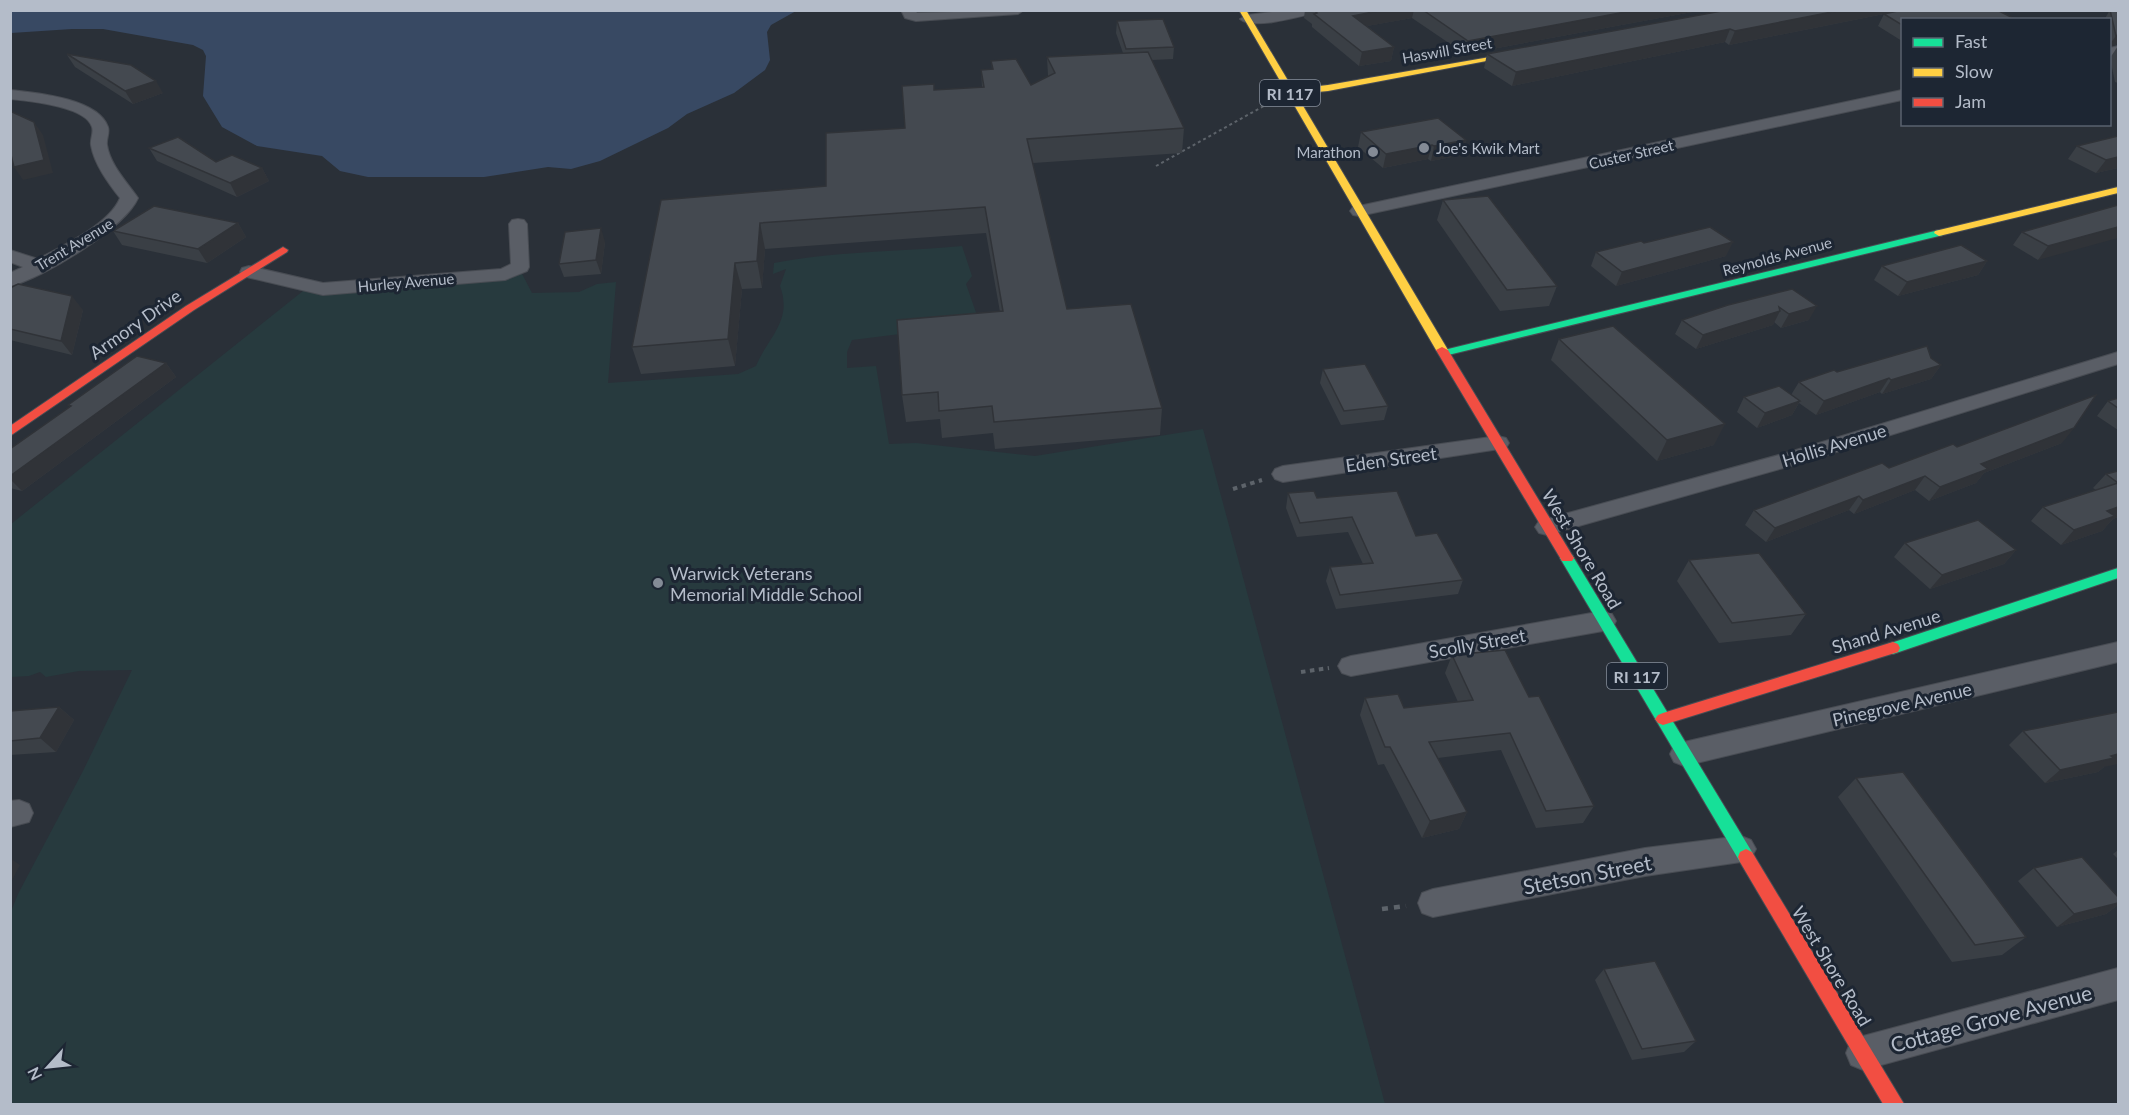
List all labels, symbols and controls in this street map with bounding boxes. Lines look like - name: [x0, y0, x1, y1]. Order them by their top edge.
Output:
- legend: [1901, 18, 2111, 126]
- text: Fast: [1955, 30, 1988, 52]
- street label: Haswill Street: [1401, 33, 1494, 67]
- text: Slow: [1955, 60, 1993, 82]
- road number: RI 117: [1260, 80, 1320, 106]
- text: Jam: [1955, 90, 1986, 112]
- street label: Custer Street: [1587, 135, 1676, 172]
- place label: Joe's Kwik Mart: [1436, 139, 1540, 157]
- marker: Joe's Kwik Mart: [1417, 141, 1431, 155]
- place label: Marathon: [1297, 143, 1361, 161]
- marker: Marathon: [1366, 145, 1380, 159]
- street label: Trent Avenue: [32, 214, 116, 274]
- street label: Reynolds Avenue: [1720, 233, 1834, 279]
- street label: Hurley Avenue: [357, 269, 455, 295]
- street label: Armory Drive: [85, 284, 185, 364]
- street label: Hollis Avenue: [1779, 419, 1889, 471]
- street label: Eden Street: [1344, 442, 1438, 476]
- street label: West Shore Road: [1538, 485, 1626, 613]
- place label: Warwick Veterans Memorial Middle School: [670, 562, 862, 605]
- marker: Warwick Veterans Memorial Middle School: [651, 576, 665, 590]
- street label: Shand Avenue: [1829, 604, 1943, 658]
- street label: Scolly Street: [1427, 624, 1528, 662]
- road number: RI 117: [1607, 663, 1667, 689]
- street label: Pinegrove Avenue: [1830, 677, 1974, 731]
- street label: Stetson Street: [1521, 849, 1654, 899]
- street label: West Shore Road: [1788, 902, 1876, 1030]
- street label: Cottage Grove Avenue: [1888, 979, 2094, 1057]
- north arrow: [18, 1037, 78, 1097]
- text: N: [23, 1064, 45, 1084]

